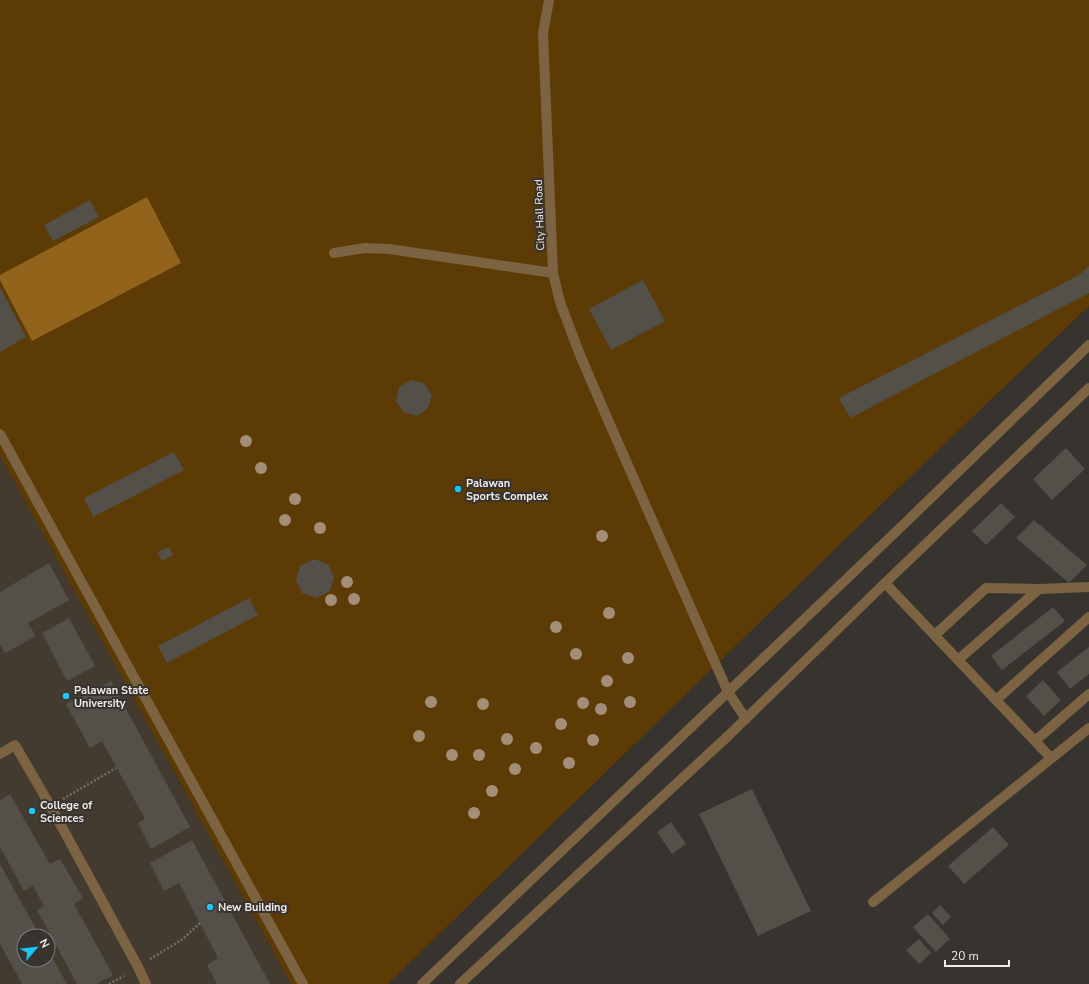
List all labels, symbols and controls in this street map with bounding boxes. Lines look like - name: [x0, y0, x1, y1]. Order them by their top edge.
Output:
- street label: City Hall Road: [531, 179, 548, 251]
- place label: Palawan Sports Complex: [466, 476, 549, 504]
- marker: Palawan Sports Complex: [453, 484, 463, 494]
- place label: Palawan State University: [74, 683, 148, 711]
- marker: Palawan State University: [61, 691, 71, 701]
- place label: College of Sciences: [40, 798, 93, 826]
- marker: College of Sciences: [27, 806, 37, 816]
- place label: New Building: [218, 900, 287, 915]
- marker: New Building: [205, 902, 215, 912]
- north arrow: [16, 928, 56, 968]
- text: N: [36, 936, 53, 951]
- scale bar: [945, 942, 1009, 968]
- text: 20 m: [951, 948, 979, 964]

